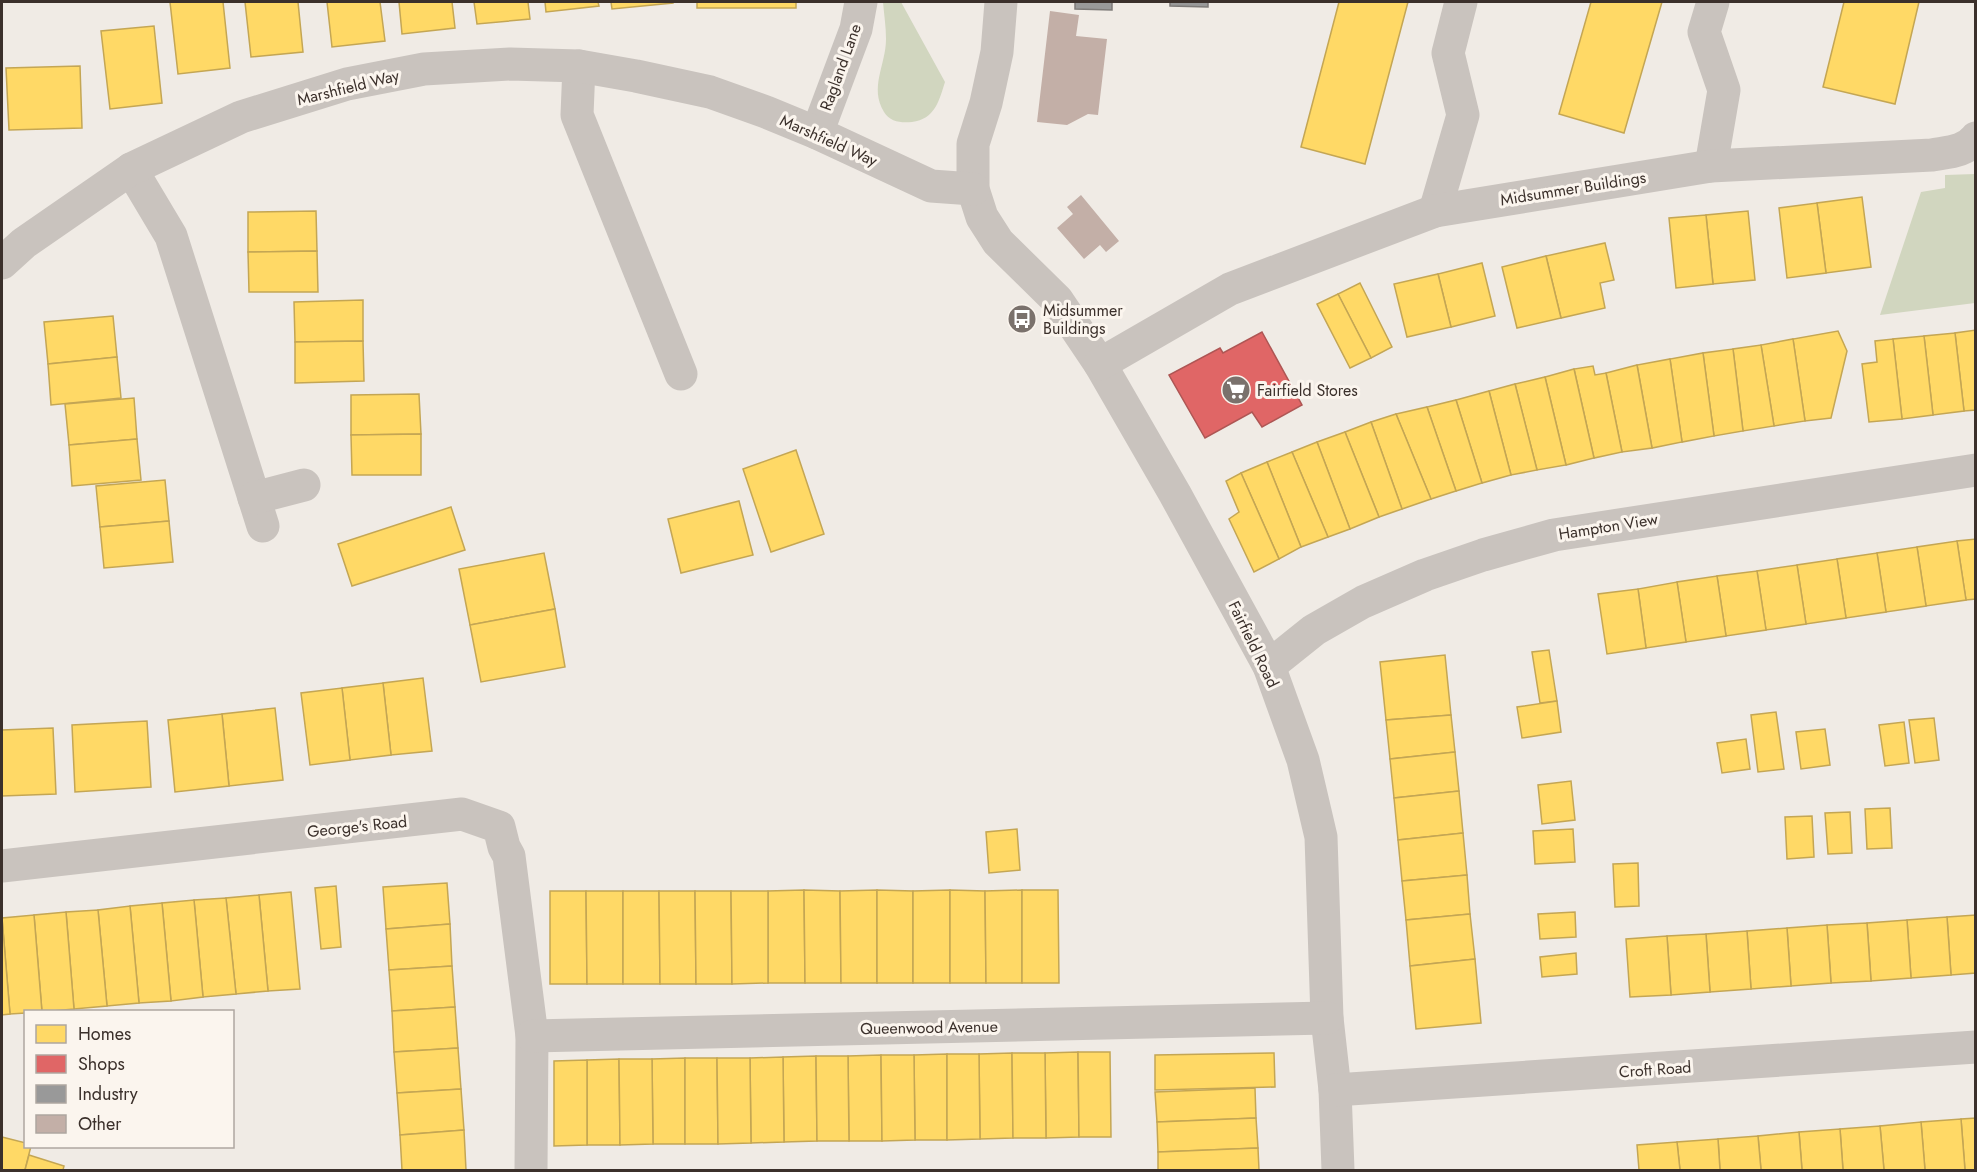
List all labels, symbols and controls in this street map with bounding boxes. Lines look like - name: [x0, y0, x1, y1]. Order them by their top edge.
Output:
- street label: Ragland Lane: [814, 20, 867, 114]
- street label: Marshfield Way: [295, 63, 403, 111]
- street label: Marshfield Way: [776, 109, 882, 173]
- street label: Midsummer Buildings: [1499, 166, 1647, 211]
- place label: Midsummer Buildings: [1043, 299, 1123, 340]
- bus stop icon: Midsummer Buildings: [1006, 303, 1038, 335]
- supermarket icon: Fairfield Stores: [1220, 374, 1252, 406]
- place label: Fairfield Stores: [1257, 379, 1358, 402]
- street label: Hampton View: [1557, 507, 1659, 546]
- street label: Fairfield Road: [1223, 597, 1284, 691]
- street label: George's Road: [306, 810, 408, 843]
- legend: [24, 1010, 234, 1148]
- street label: Queenwood Avenue: [860, 1015, 998, 1040]
- text: Homes: [78, 1021, 131, 1047]
- text: Shops: [78, 1051, 125, 1077]
- street label: Croft Road: [1618, 1055, 1692, 1084]
- text: Industry: [78, 1081, 138, 1107]
- text: Other: [78, 1111, 122, 1137]

